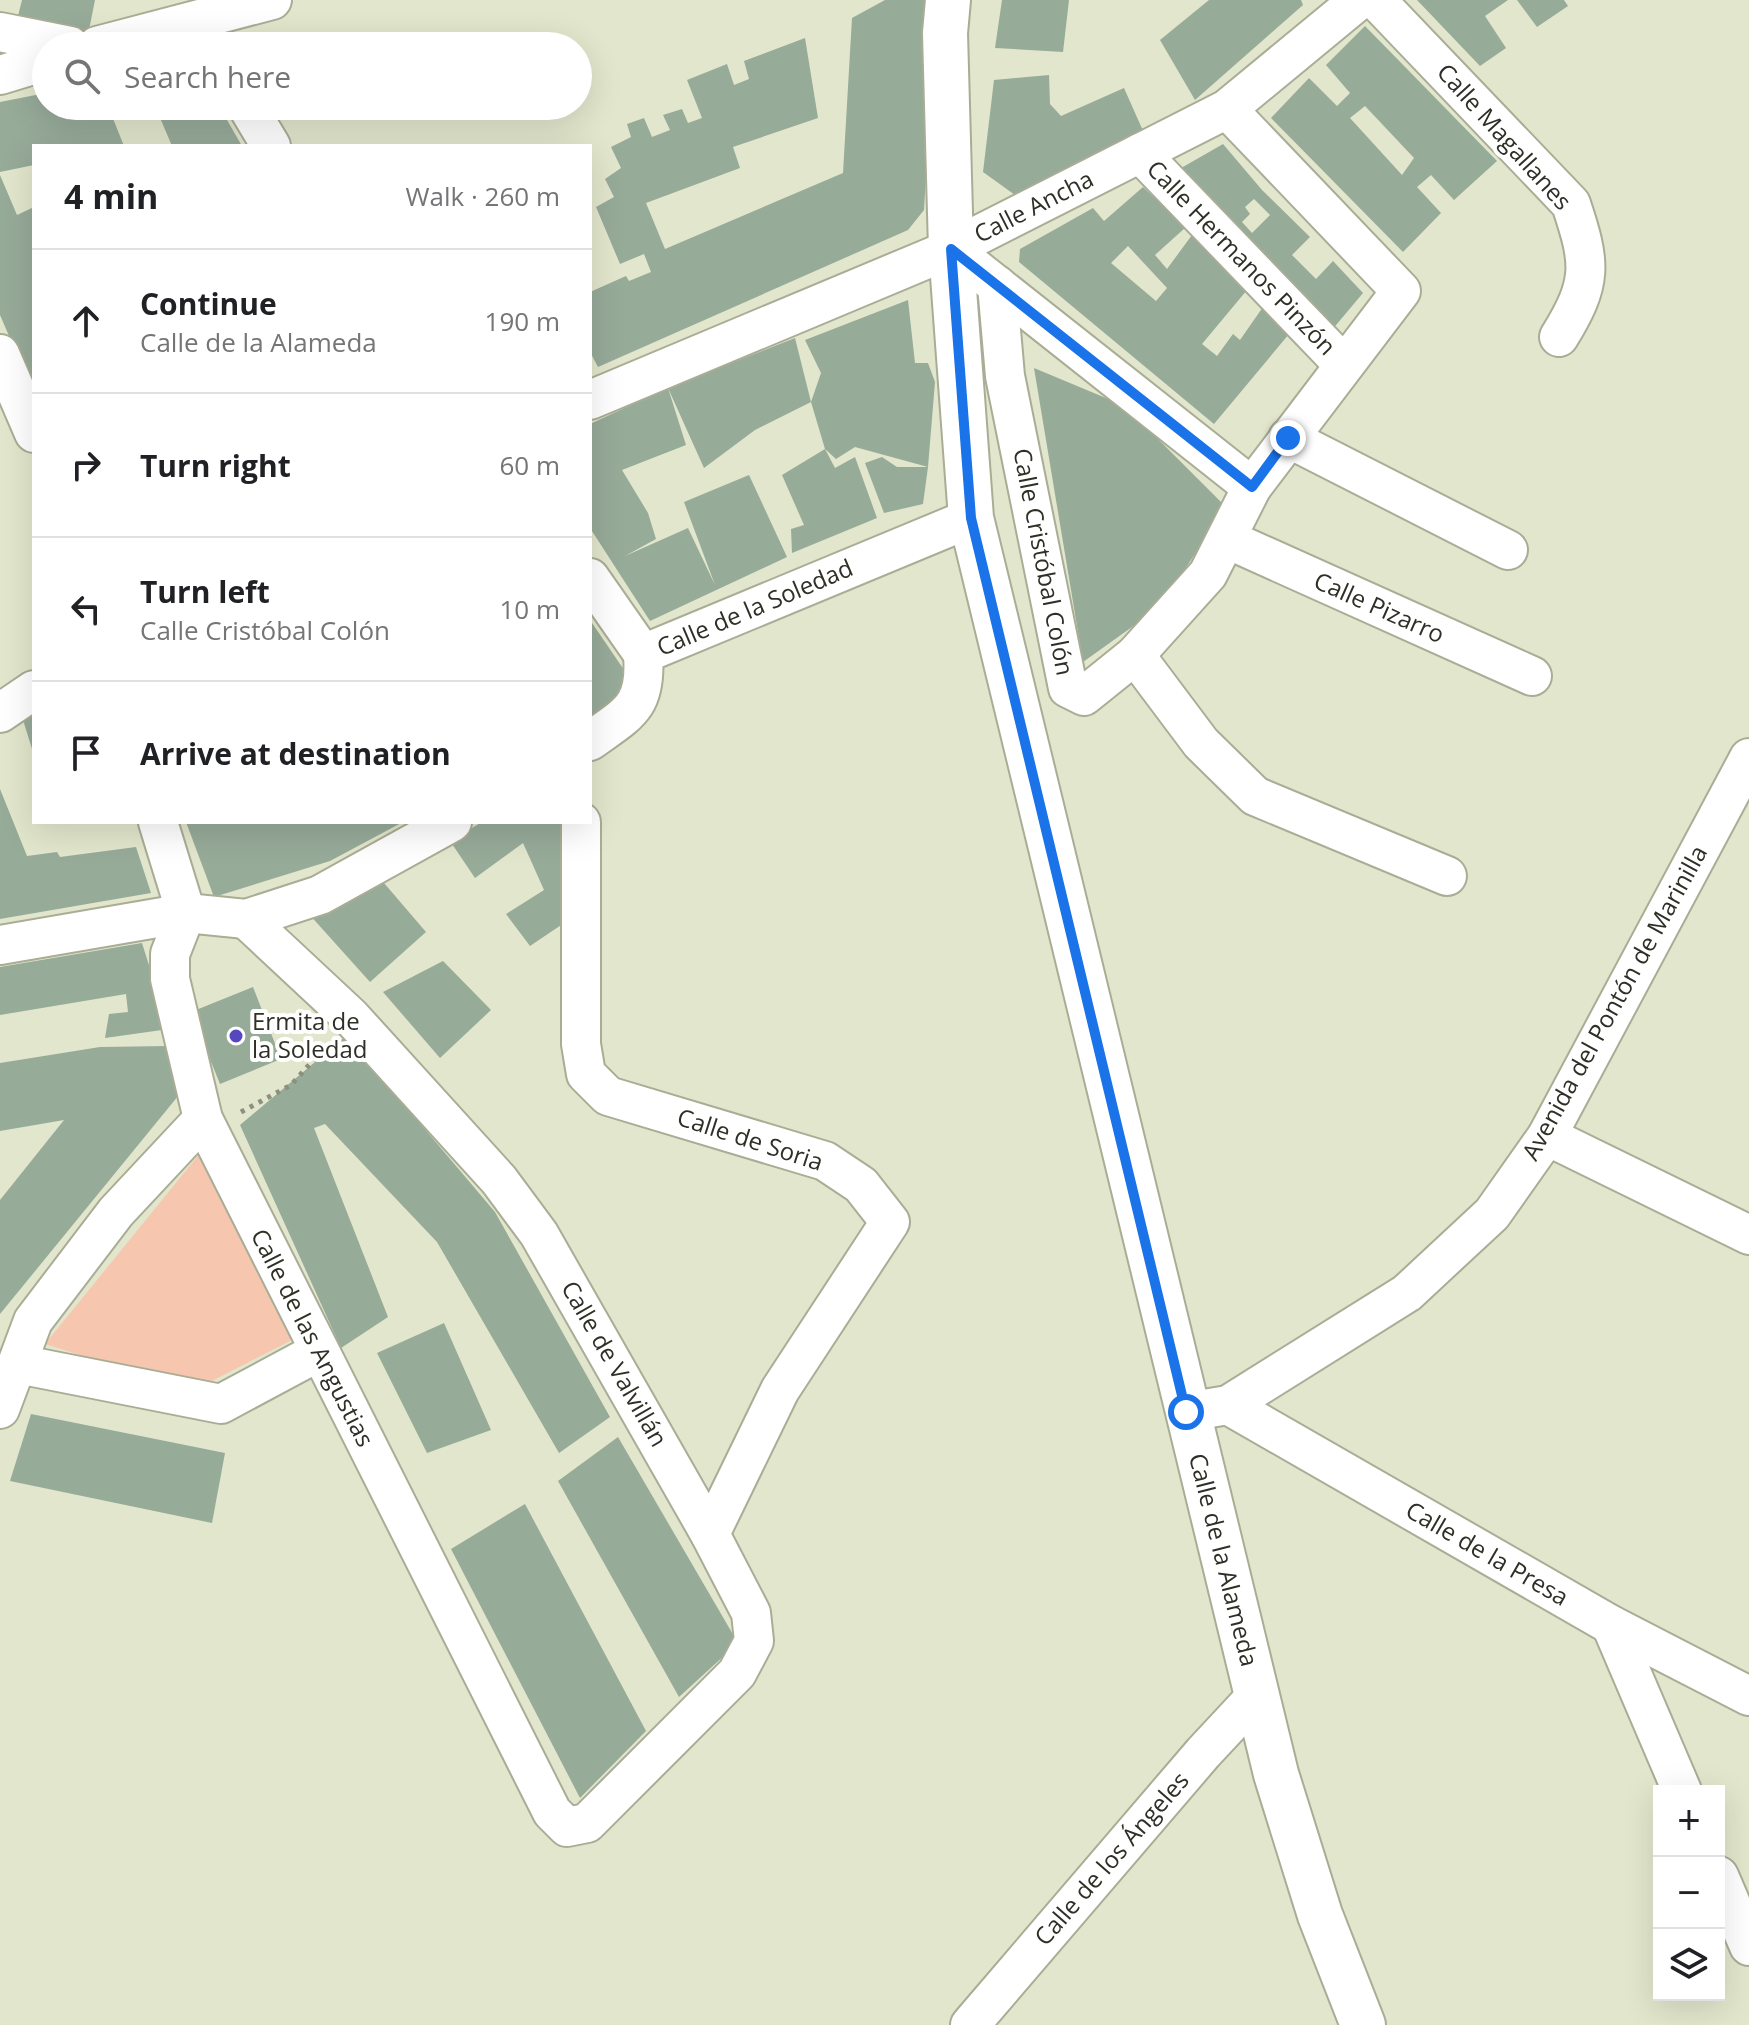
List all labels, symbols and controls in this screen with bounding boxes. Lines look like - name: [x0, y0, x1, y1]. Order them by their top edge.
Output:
- search box: [32, 32, 592, 120]
- icon: search: [60, 54, 104, 98]
- text: Search here: [124, 56, 291, 97]
- street label: Calle Magallanes: [1430, 56, 1580, 216]
- street label: Calle Hermanos Pinzón: [1140, 152, 1344, 362]
- street label: Calle Ancha: [968, 162, 1099, 250]
- text: 4 min: [64, 173, 158, 219]
- text: Walk · 260 m: [406, 178, 560, 214]
- text: Continue: [140, 283, 277, 324]
- icon: ahead: [64, 299, 108, 343]
- text: 190 m: [485, 303, 560, 339]
- text: Calle de la Alameda: [140, 324, 377, 360]
- route end: [1270, 420, 1306, 456]
- icon: right: [64, 443, 108, 487]
- text: Turn right: [140, 445, 291, 486]
- street label: Calle Cristóbal Colón: [1006, 445, 1083, 678]
- text: 60 m: [499, 447, 560, 483]
- street label: Calle de la Soledad: [651, 550, 858, 663]
- street label: Calle Pizarro: [1309, 563, 1450, 650]
- text: Turn left: [140, 571, 270, 612]
- icon: left: [64, 587, 108, 631]
- text: 10 m: [499, 591, 560, 627]
- text: Calle Cristóbal Colón: [140, 612, 390, 648]
- icon: arrive: [64, 731, 108, 775]
- text: Arrive at destination: [140, 733, 451, 774]
- street label: Avenida del Pontón de Marinilla: [1513, 839, 1714, 1166]
- place label: Ermita de la Soledad: [252, 1004, 367, 1065]
- marker: Ermita de la Soledad: [227, 1027, 245, 1045]
- street label: Calle de Soria: [673, 1099, 828, 1178]
- street label: Calle de las Angustias: [244, 1223, 383, 1452]
- street label: Calle de Valvillán: [554, 1274, 676, 1452]
- route start: [1168, 1394, 1204, 1430]
- street label: Calle de la Alameda: [1182, 1450, 1267, 1670]
- street label: Calle de la Presa: [1400, 1493, 1575, 1613]
- street label: Calle de los Ángeles: [1026, 1764, 1196, 1952]
- map controls: [1653, 1785, 1725, 2001]
- button: +: [1653, 1785, 1725, 1857]
- button: −: [1653, 1857, 1725, 1929]
- button: layers: [1653, 1929, 1725, 2001]

